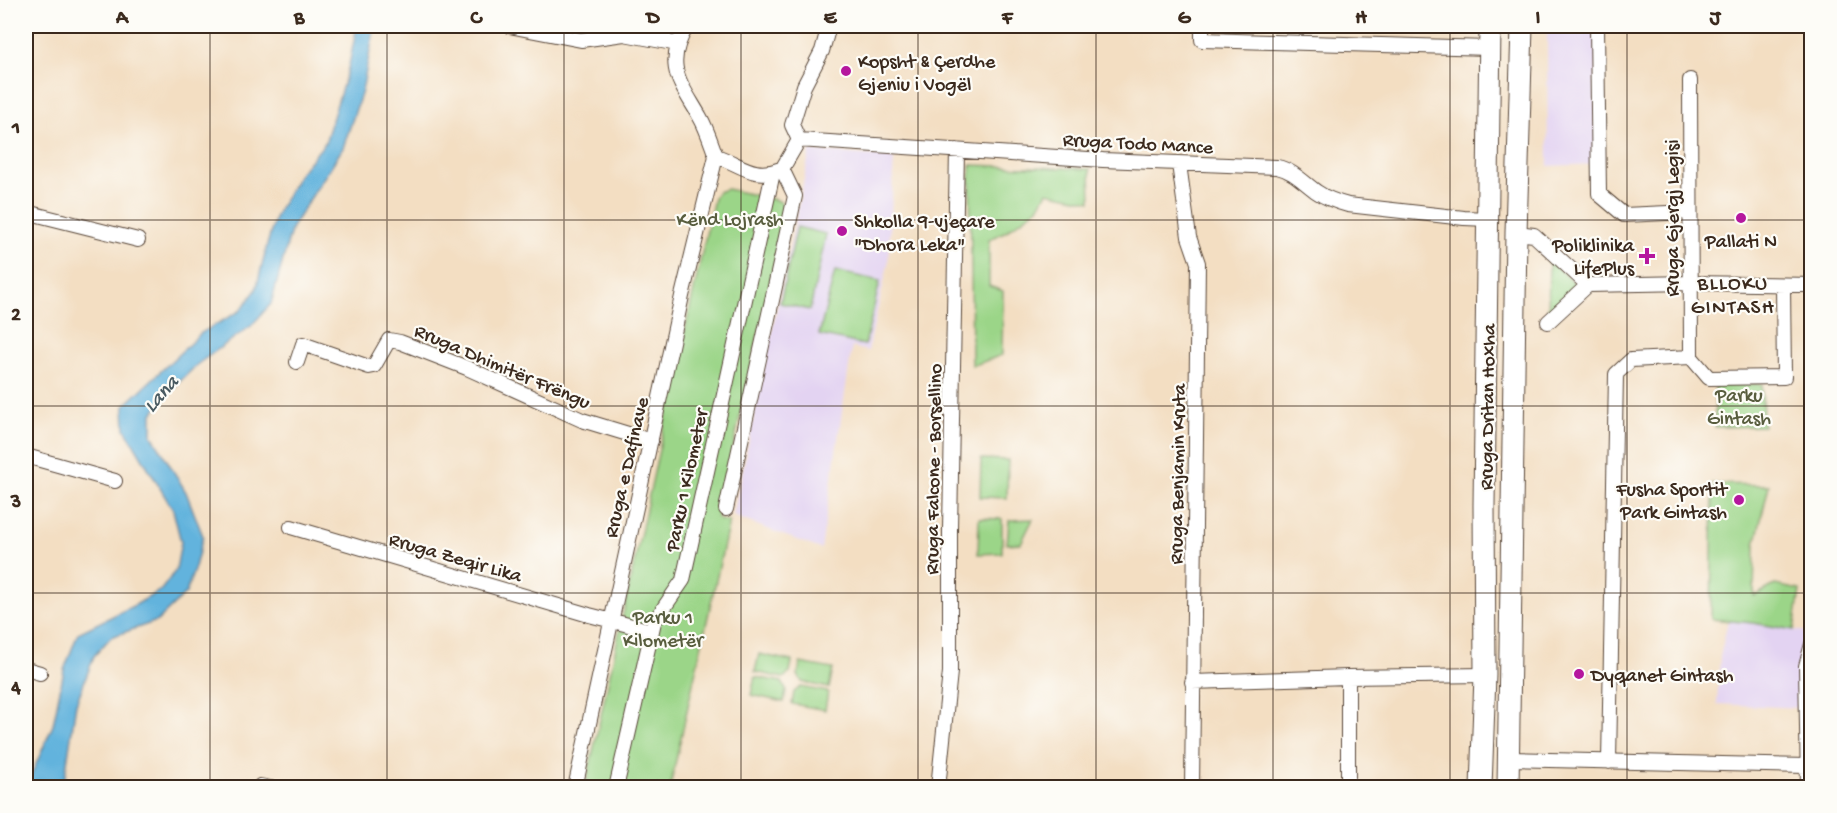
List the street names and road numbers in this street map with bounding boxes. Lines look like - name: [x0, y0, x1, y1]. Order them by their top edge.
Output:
- street label: Rruga Todo Mance: [1062, 130, 1214, 161]
- street label: Rruga Gjergj Legisi: [1663, 140, 1686, 297]
- street label: Rruga Dhimitër Frëngu: [410, 321, 594, 416]
- street label: Rruga Dritan Hoxha: [1477, 323, 1502, 490]
- street label: Rruga Falcone - Borsellino: [922, 363, 949, 575]
- street label: Rruga Benjamin Kruta: [1166, 383, 1193, 565]
- street label: Rruga e Dafinave: [601, 395, 656, 540]
- street label: Parku 1 Kilometer: [662, 405, 715, 555]
- street label: Rruga Zeqir Lika: [386, 529, 525, 590]

